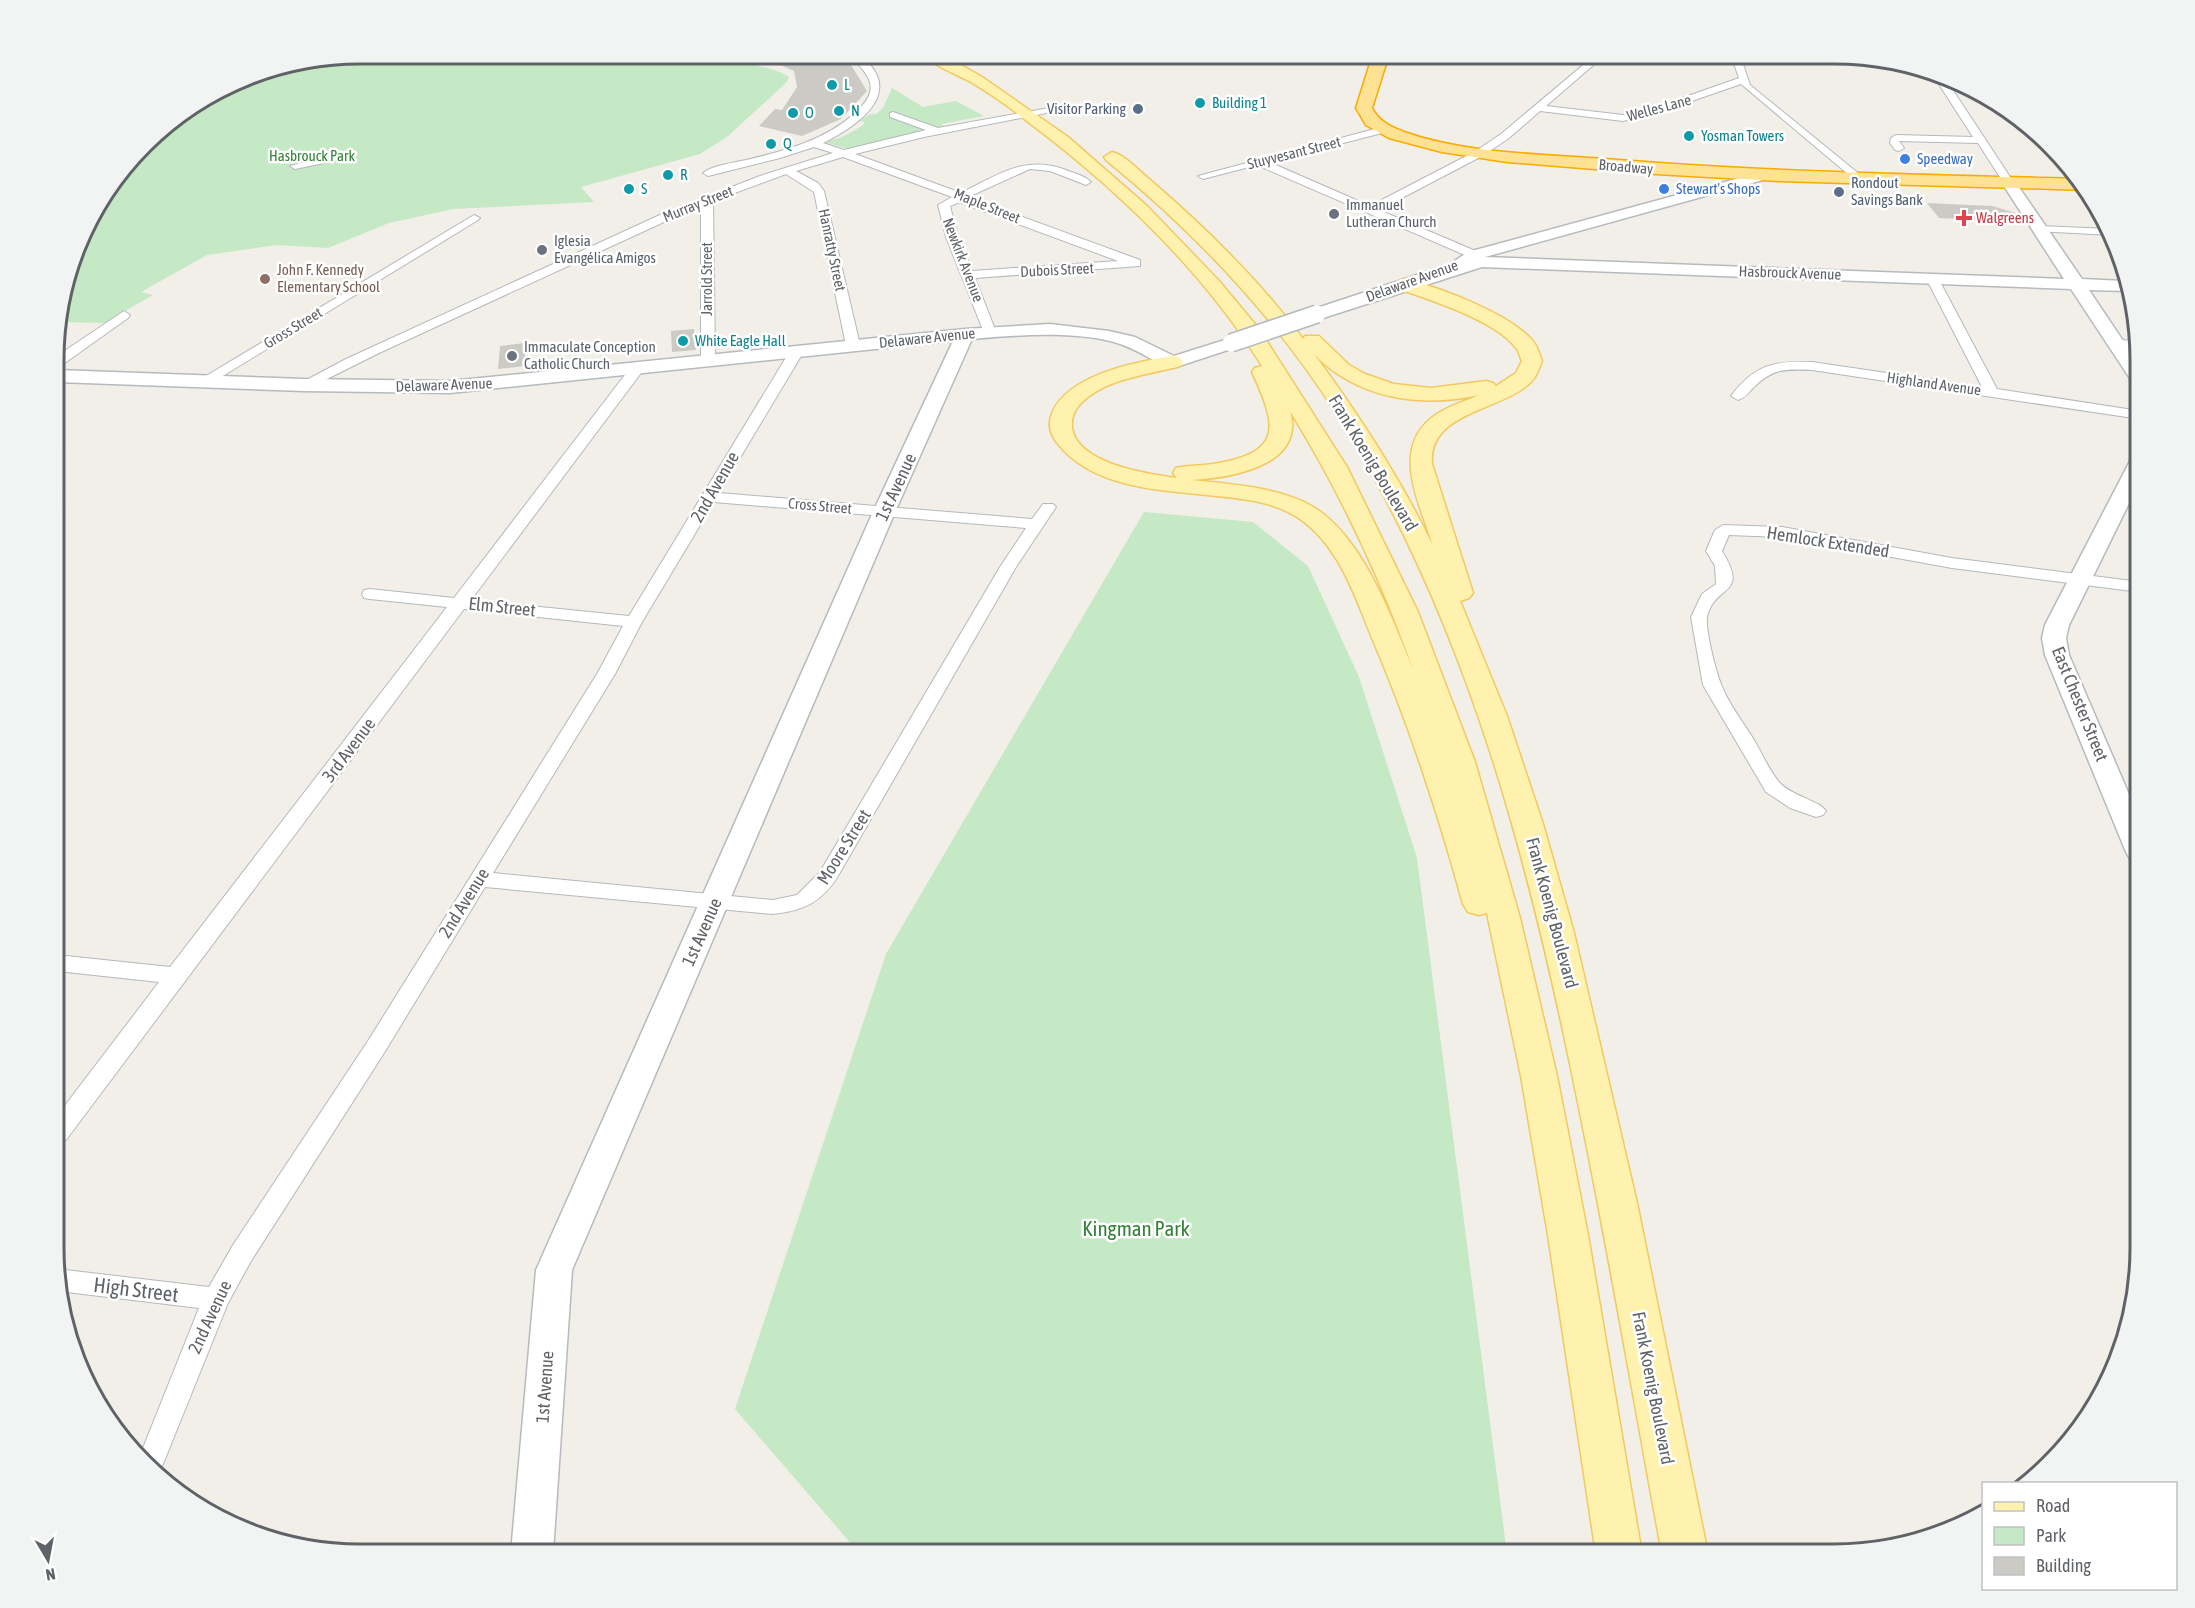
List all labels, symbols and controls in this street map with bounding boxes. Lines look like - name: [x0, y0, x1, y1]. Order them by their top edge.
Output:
- place label: L: [844, 76, 850, 93]
- marker: L: [825, 78, 839, 92]
- street label: Welles Lane: [1625, 91, 1693, 124]
- place label: Building 1: [1212, 94, 1267, 111]
- marker: Building 1: [1193, 96, 1207, 110]
- place label: Visitor Parking: [1047, 100, 1127, 117]
- place label: N: [851, 102, 860, 119]
- marker: Visitor Parking: [1131, 102, 1145, 116]
- place label: O: [805, 104, 814, 121]
- marker: N: [832, 104, 846, 118]
- marker: O: [786, 106, 800, 120]
- place label: Yosman Towers: [1701, 127, 1784, 144]
- marker: Yosman Towers: [1682, 129, 1696, 143]
- street label: Stuyvesant Street: [1245, 133, 1342, 172]
- place label: Q: [783, 135, 792, 152]
- marker: Q: [764, 137, 778, 151]
- park label: Hasbrouck Park: [269, 147, 355, 164]
- place label: Speedway: [1917, 150, 1973, 167]
- marker: Speedway: [1898, 152, 1912, 166]
- street label: Broadway: [1598, 156, 1654, 177]
- place label: R: [680, 166, 688, 183]
- marker: R: [661, 168, 675, 182]
- place label: Rondout Savings Bank: [1851, 174, 1923, 208]
- place label: S: [641, 180, 647, 197]
- place label: Stewart's Shops: [1676, 180, 1760, 197]
- marker: S: [622, 182, 636, 196]
- street label: Murray Street: [660, 182, 735, 225]
- marker: Stewart's Shops: [1657, 182, 1671, 196]
- street label: Maple Street: [952, 185, 1023, 226]
- marker: Rondout Savings Bank: [1832, 185, 1846, 199]
- place label: Immanuel Lutheran Church: [1346, 196, 1436, 230]
- street label: Hanratty Street: [815, 207, 850, 293]
- marker: Immanuel Lutheran Church: [1327, 207, 1341, 221]
- place label: Walgreens: [1976, 209, 2034, 226]
- marker: Walgreens: [1957, 211, 1971, 225]
- street label: Newkirk Avenue: [940, 215, 987, 304]
- place label: Iglesia Evangélica Amigos: [554, 232, 656, 266]
- street label: Jarrold Street: [698, 242, 715, 316]
- marker: Iglesia Evangélica Amigos: [535, 243, 549, 257]
- street label: Delaware Avenue: [1363, 256, 1460, 305]
- street label: Dubois Street: [1020, 259, 1094, 280]
- place label: John F. Kennedy Elementary School: [277, 261, 380, 295]
- street label: Hasbrouck Avenue: [1738, 262, 1842, 283]
- marker: John F. Kennedy Elementary School: [258, 272, 272, 286]
- street label: Gross Street: [261, 304, 325, 352]
- street label: Delaware Avenue: [878, 324, 976, 351]
- place label: White Eagle Hall: [695, 332, 786, 349]
- marker: White Eagle Hall: [676, 334, 690, 348]
- place label: Immaculate Conception Catholic Church: [524, 338, 656, 372]
- marker: Immaculate Conception Catholic Church: [505, 349, 519, 363]
- street label: Highland Avenue: [1886, 368, 1982, 399]
- street label: Delaware Avenue: [395, 374, 493, 395]
- street label: Frank Koenig Boulevard: [1324, 391, 1422, 535]
- street label: 2nd Avenue: [686, 448, 743, 526]
- street label: 1st Avenue: [871, 450, 920, 524]
- street label: Cross Street: [788, 494, 853, 517]
- street label: Hemlock Extended: [1765, 521, 1891, 562]
- street label: Elm Street: [467, 593, 537, 620]
- street label: East Chester Street: [2048, 643, 2113, 764]
- street label: 3rd Avenue: [318, 714, 379, 786]
- street label: Moore Street: [812, 805, 875, 888]
- street label: Frank Koenig Boulevard: [1522, 835, 1583, 991]
- street label: 2nd Avenue: [434, 864, 493, 941]
- street label: 1st Avenue: [677, 895, 726, 969]
- park label: Kingman Park: [1082, 1216, 1190, 1240]
- street label: High Street: [92, 1272, 180, 1306]
- street label: 2nd Avenue: [184, 1277, 236, 1357]
- street label: Frank Koenig Boulevard: [1628, 1310, 1679, 1466]
- street label: 1st Avenue: [532, 1350, 557, 1424]
- legend: [1982, 1482, 2177, 1590]
- text: Road: [2036, 1495, 2070, 1516]
- text: Park: [2036, 1525, 2066, 1546]
- north arrow: [18, 1530, 78, 1590]
- text: Building: [2036, 1555, 2091, 1576]
- text: N: [44, 1565, 57, 1584]

